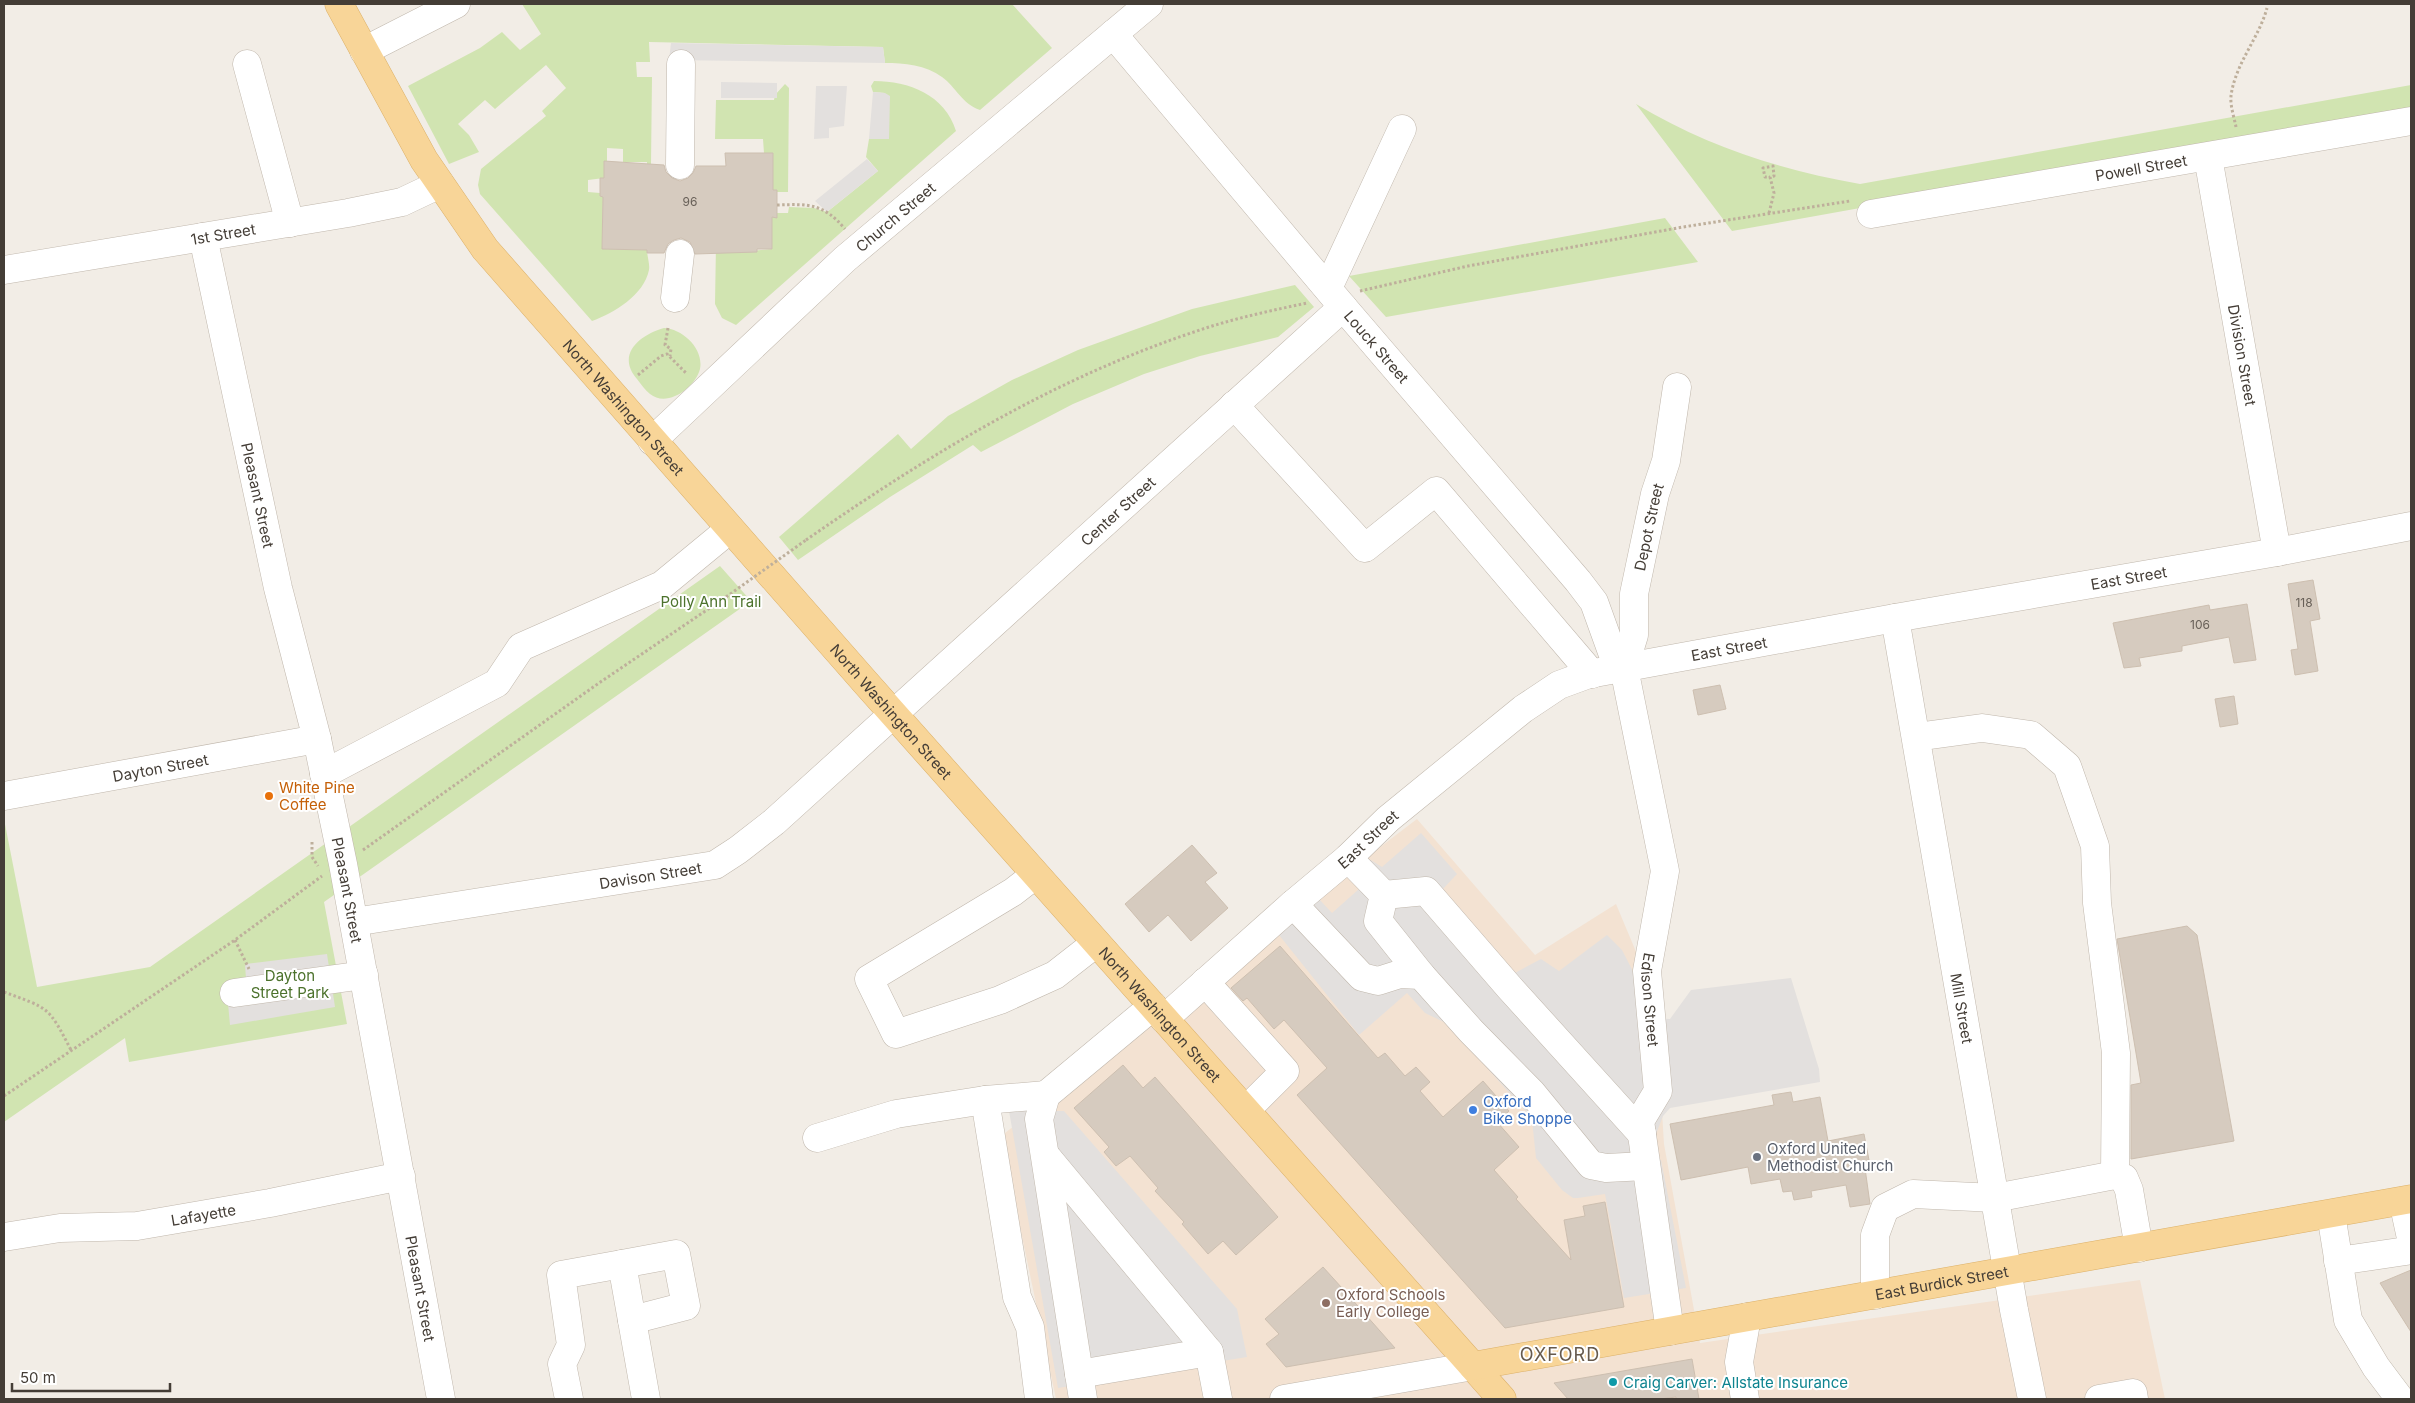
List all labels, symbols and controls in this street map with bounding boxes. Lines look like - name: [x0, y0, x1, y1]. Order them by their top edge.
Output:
- street label: Powell Street: [2094, 150, 2188, 185]
- street label: Church Street: [852, 178, 939, 256]
- house number: 96: [683, 194, 697, 209]
- street label: 1st Street: [189, 219, 257, 248]
- street label: Division Street: [2224, 303, 2261, 407]
- street label: Louck Street: [1340, 306, 1413, 387]
- street label: North Washington Street: [559, 335, 689, 479]
- street label: Pleasant Street: [238, 441, 279, 550]
- street label: Center Street: [1076, 472, 1159, 550]
- street label: Depot Street: [1630, 481, 1668, 573]
- street label: East Street: [2089, 562, 2168, 594]
- park label: Polly Ann Trail: [661, 592, 761, 611]
- house number: 118: [2295, 595, 2313, 610]
- house number: 106: [2190, 617, 2210, 632]
- street label: East Street: [1689, 632, 1769, 665]
- street label: North Washington Street: [826, 640, 956, 783]
- street label: Dayton Street: [111, 749, 210, 786]
- place label: White Pine Coffee: [279, 778, 355, 814]
- marker: White Pine Coffee: [263, 790, 275, 802]
- street label: East Street: [1333, 805, 1402, 872]
- street label: Pleasant Street: [328, 835, 367, 945]
- street label: Davison Street: [598, 858, 703, 893]
- street label: North Washington Street: [1095, 943, 1225, 1086]
- street label: Edison Street: [1638, 951, 1663, 1048]
- park label: Dayton Street Park: [251, 966, 330, 1002]
- street label: Mill Street: [1947, 972, 1978, 1045]
- place label: Oxford Bike Shoppe: [1483, 1092, 1572, 1128]
- marker: Oxford Bike Shoppe: [1467, 1104, 1479, 1116]
- place label: Oxford United Methodist Church: [1767, 1139, 1893, 1175]
- marker: Oxford United Methodist Church: [1751, 1151, 1763, 1163]
- street label: Lafayette: [169, 1200, 237, 1229]
- street label: Pleasant Street: [402, 1234, 440, 1343]
- street label: East Burdick Street: [1874, 1261, 2010, 1304]
- place label: Oxford Schools Early College: [1336, 1285, 1446, 1321]
- marker: Oxford Schools Early College: [1320, 1297, 1332, 1309]
- district label: OXFORD: [1520, 1344, 1600, 1365]
- scale bar: [12, 1360, 170, 1392]
- text: 50 m: [20, 1368, 56, 1387]
- place label: Craig Carver: Allstate Insurance: [1623, 1373, 1848, 1392]
- marker: Craig Carver: Allstate Insurance: [1607, 1376, 1619, 1388]

